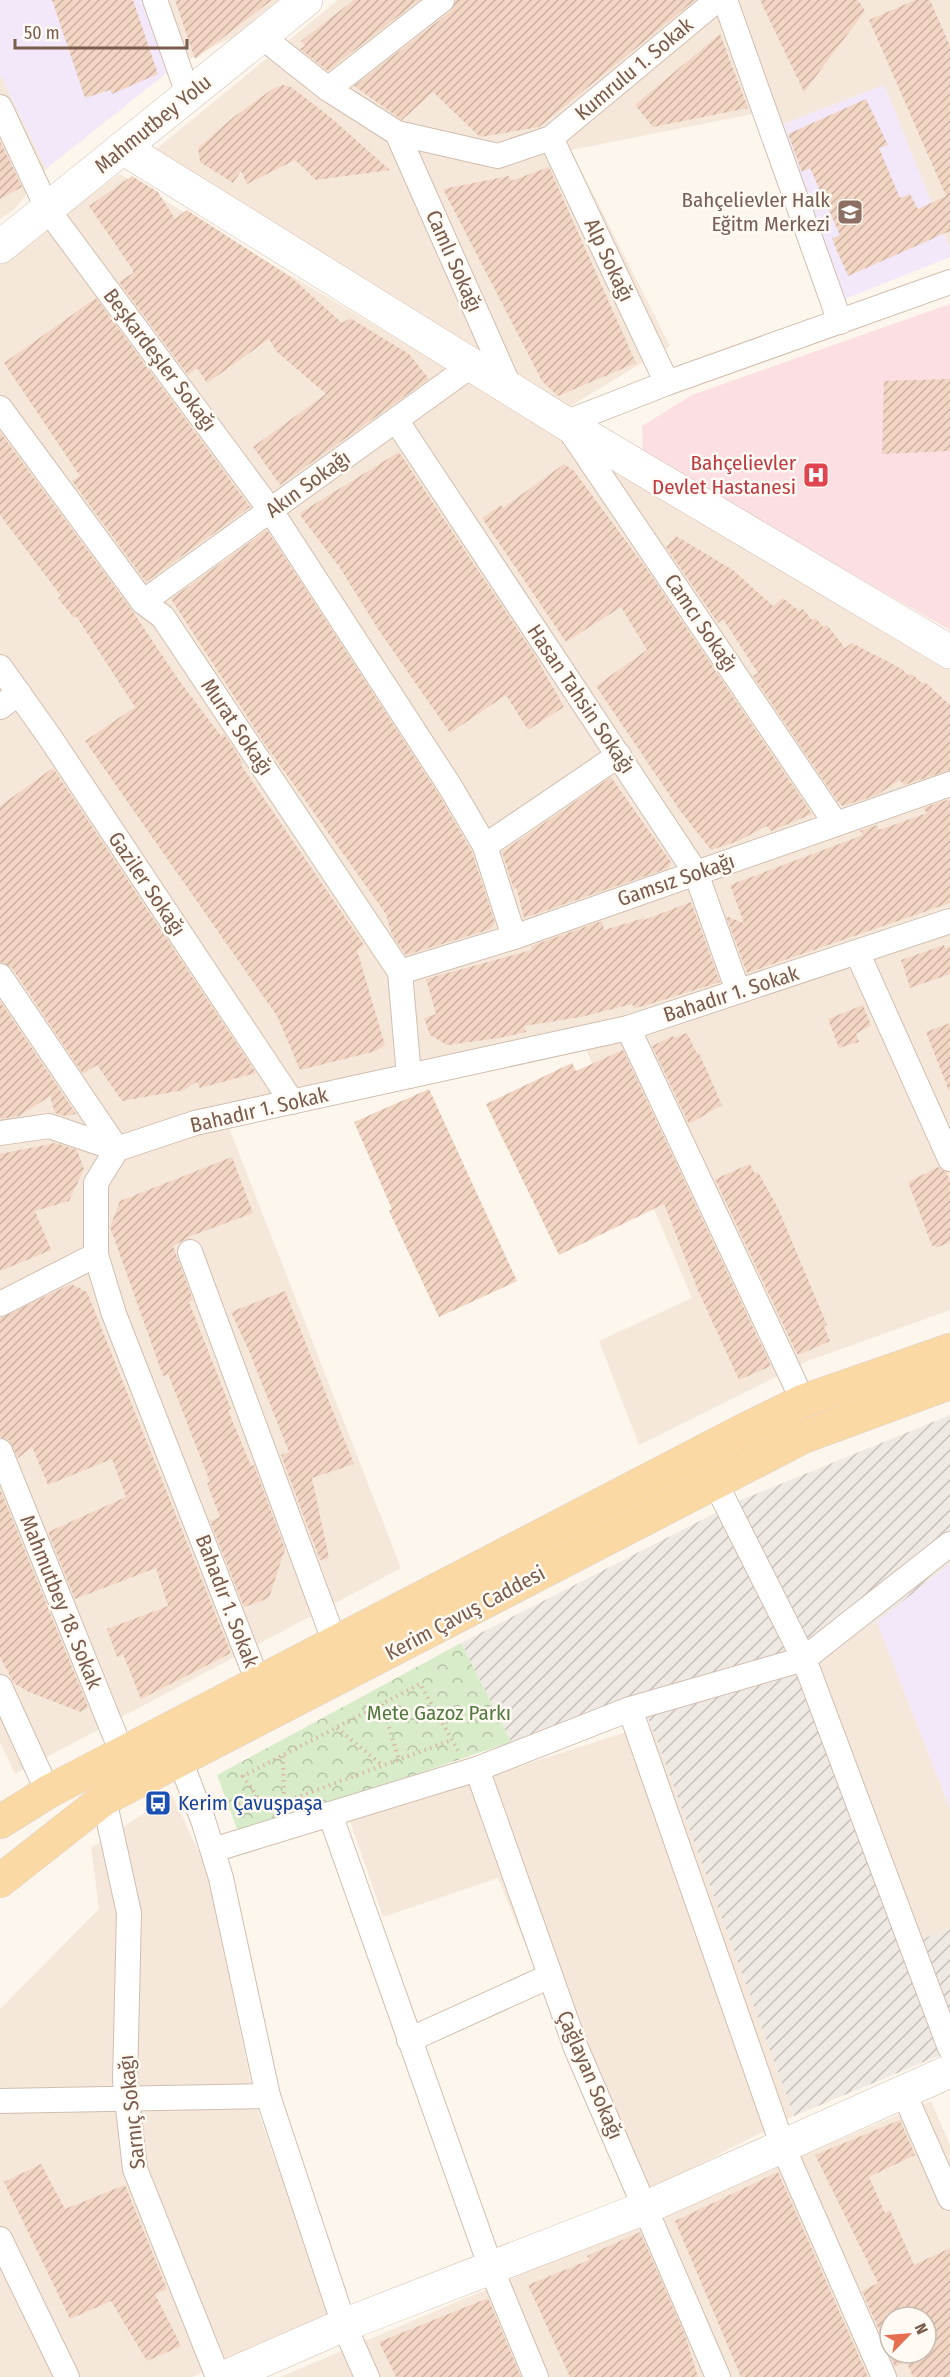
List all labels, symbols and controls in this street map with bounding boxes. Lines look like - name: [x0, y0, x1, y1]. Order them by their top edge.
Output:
- scale bar: [15, 12, 188, 50]
- street label: Kumrulu 1. Sokak: [570, 12, 699, 126]
- text: 50 m: [24, 22, 60, 44]
- street label: Mahmutbey Yolu: [89, 69, 217, 179]
- place label: Bahçelievler Halk Eğitm Merkezi: [682, 187, 830, 237]
- school or university icon: Bahçelievler Halk Eğitm Merkezi: [835, 197, 865, 227]
- street label: Camlı Sokağı: [420, 206, 488, 316]
- street label: Alp Sokağı: [578, 214, 640, 306]
- street label: Beşkardeşler Sokağı: [98, 283, 222, 437]
- street label: Akın Sokağı: [261, 445, 355, 523]
- place label: Bahçelievler Devlet Hastanesi: [652, 450, 797, 500]
- hospital icon: Bahçelievler Devlet Hastanesi: [801, 460, 831, 490]
- street label: Camcı Sokağı: [659, 569, 743, 677]
- street label: Hasan Tahsin Sokağı: [521, 619, 641, 779]
- street label: Murat Sokağı: [195, 674, 279, 780]
- street label: Gaziler Sokağı: [103, 827, 191, 941]
- street label: Gamsız Sokağı: [614, 848, 738, 912]
- street label: Bahadır 1. Sokak: [660, 960, 802, 1028]
- street label: Bahadır 1. Sokak: [188, 1081, 331, 1138]
- street label: Mahmutbey 18. Sokak: [14, 1511, 108, 1693]
- street label: Bahadır 1. Sokak: [190, 1531, 264, 1671]
- street label: Kerim Çavuş Caddesi: [381, 1560, 549, 1666]
- park label: Mete Gazoz Parkı: [367, 1700, 511, 1726]
- bus stop icon: Kerim Çavuşpaşa: [143, 1788, 173, 1818]
- place label: Kerim Çavuşpaşa: [178, 1790, 323, 1816]
- street label: Çağlayan Sokağı: [551, 2007, 629, 2143]
- street label: Sarnıç Sokağı: [113, 2054, 151, 2170]
- north arrow: [878, 2305, 938, 2365]
- text: N: [911, 2321, 932, 2337]

